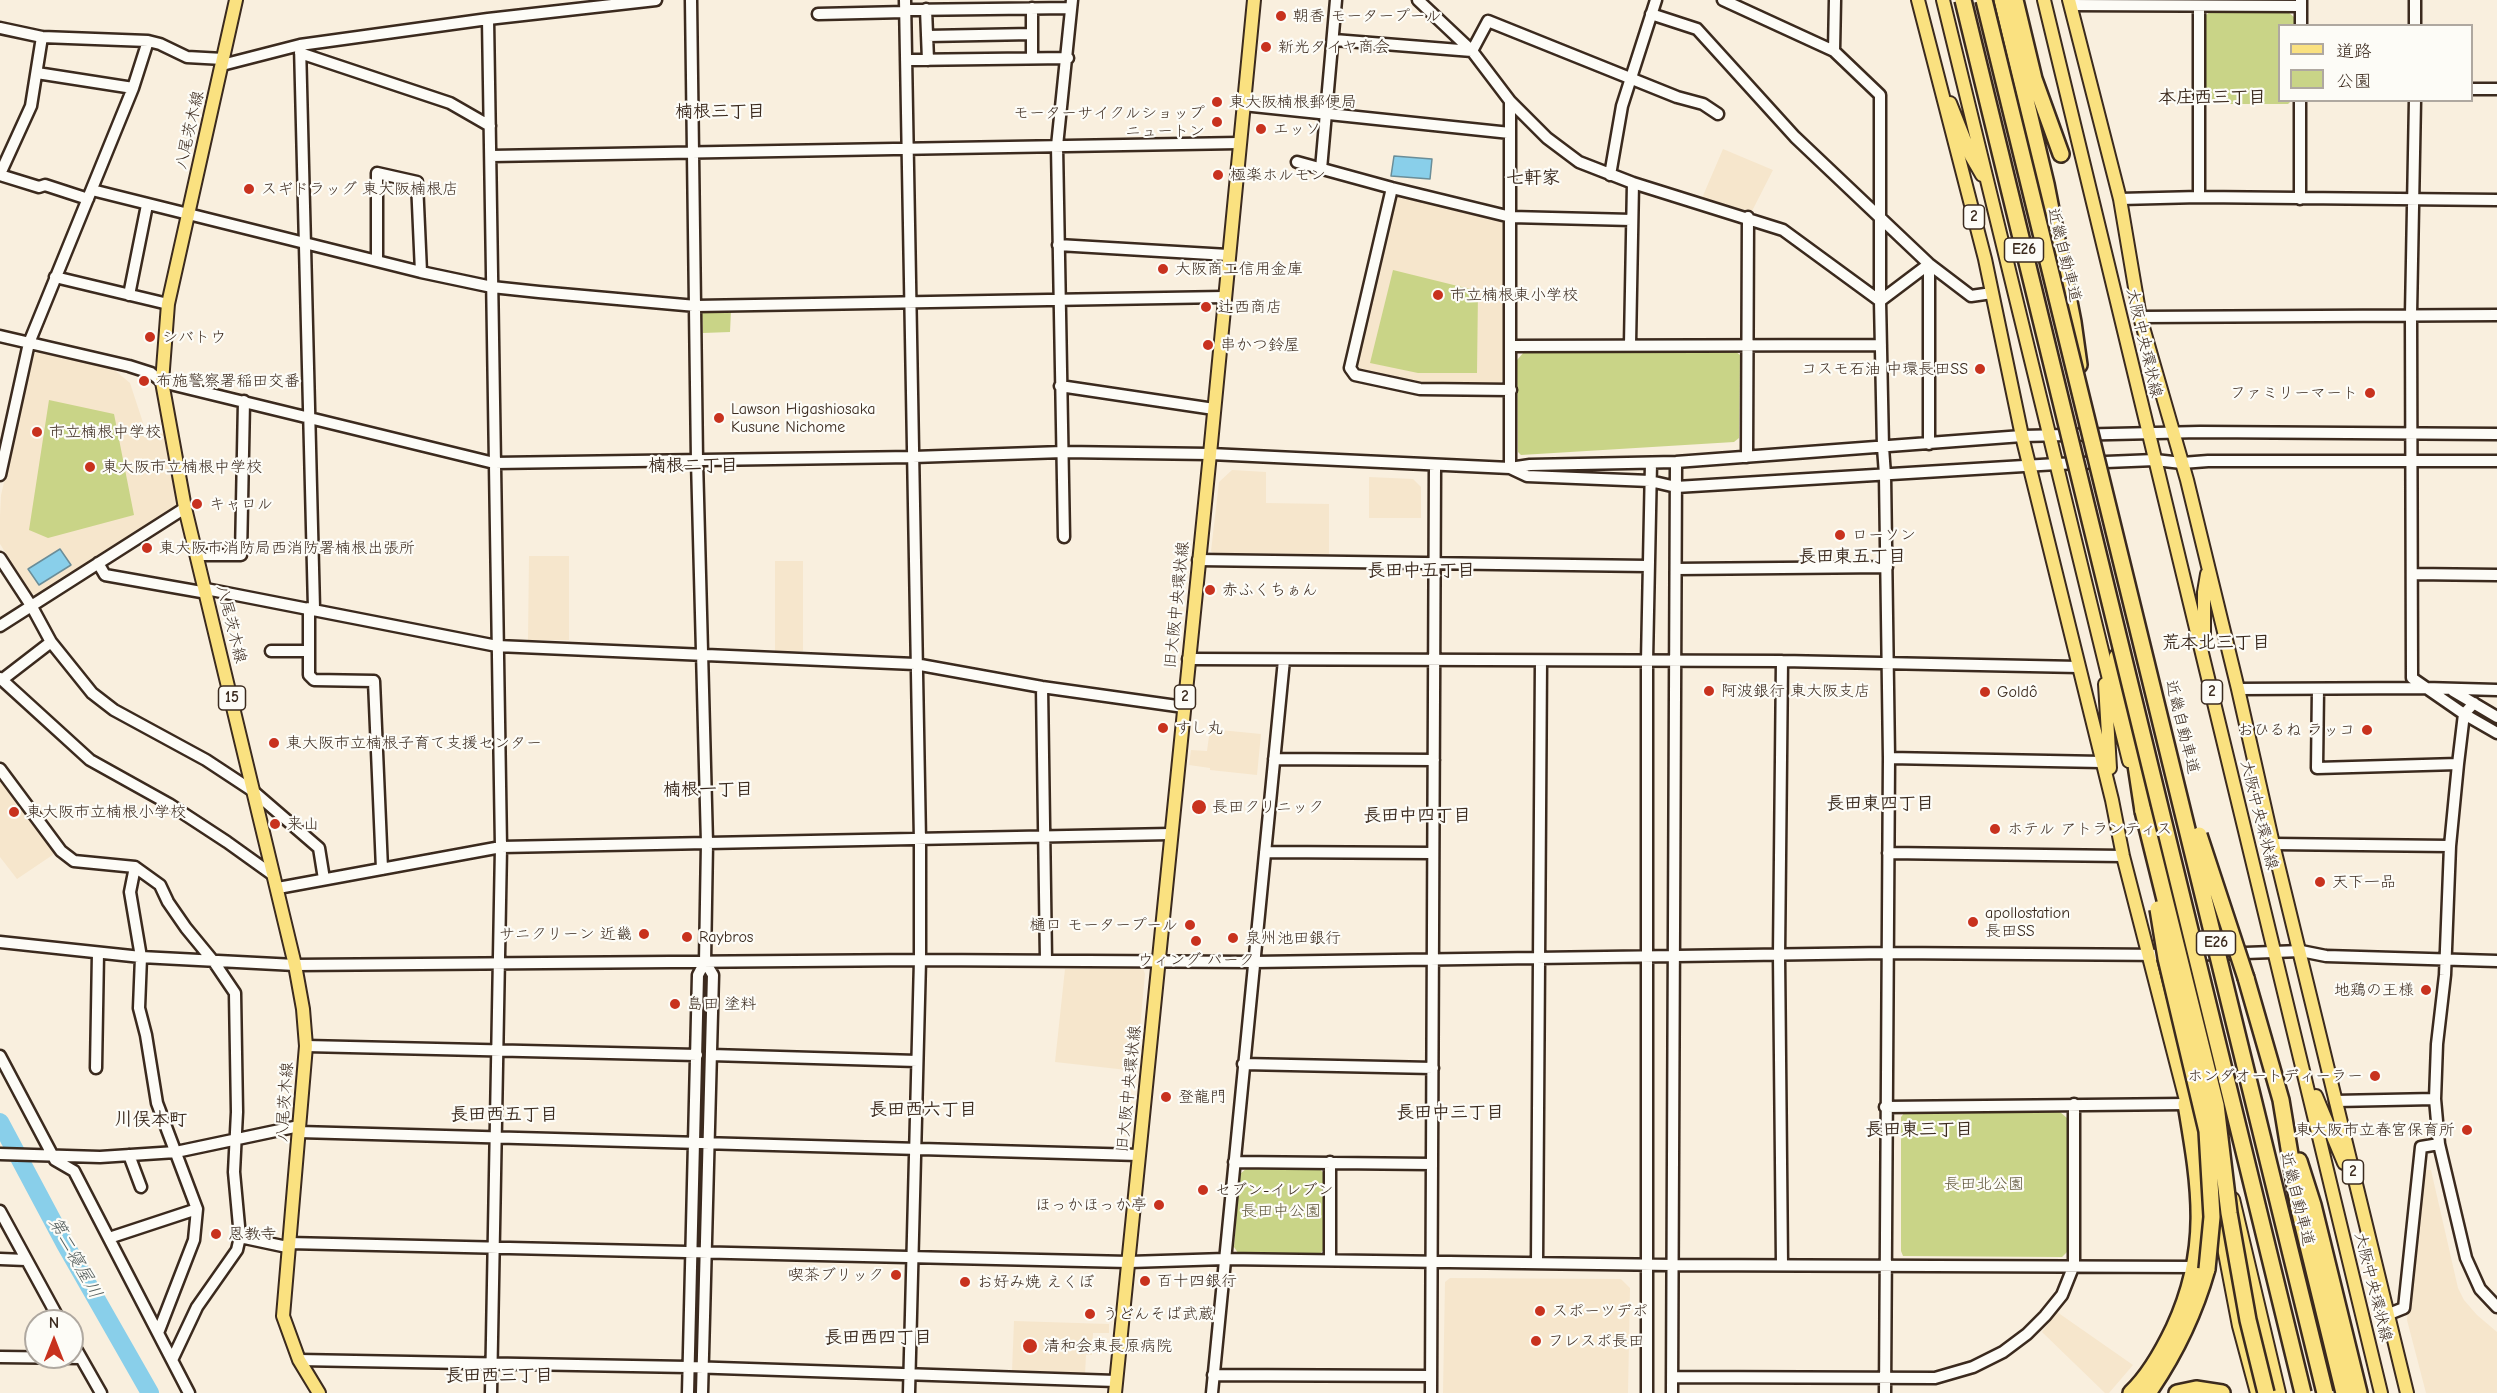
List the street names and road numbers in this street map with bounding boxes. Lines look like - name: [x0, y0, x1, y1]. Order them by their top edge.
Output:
- street label: 八尾茨木線: [172, 89, 208, 171]
- road number: 2: [1964, 205, 1984, 229]
- street label: 近畿自動車道: [2043, 206, 2085, 304]
- road number: E26: [2004, 238, 2044, 262]
- street label: 大阪中央環状線: [2122, 286, 2166, 400]
- street label: 旧大阪中央環状線: [1161, 540, 1193, 670]
- street label: 八尾茨木線: [212, 583, 250, 665]
- street label: 近畿自動車道: [2161, 678, 2203, 776]
- road number: 2: [2202, 680, 2222, 704]
- road number: 2: [1174, 685, 1196, 709]
- road number: 15: [218, 686, 246, 710]
- street label: 大阪中央環状線: [2236, 758, 2282, 872]
- road number: E26: [2196, 931, 2236, 955]
- street label: 旧大阪中央環状線: [1113, 1024, 1145, 1154]
- street label: 八尾茨木線: [273, 1061, 297, 1143]
- street label: 近畿自動車道: [2276, 1150, 2318, 1248]
- road number: 2: [2342, 1160, 2364, 1184]
- street label: 大阪中央環状線: [2350, 1230, 2396, 1344]

